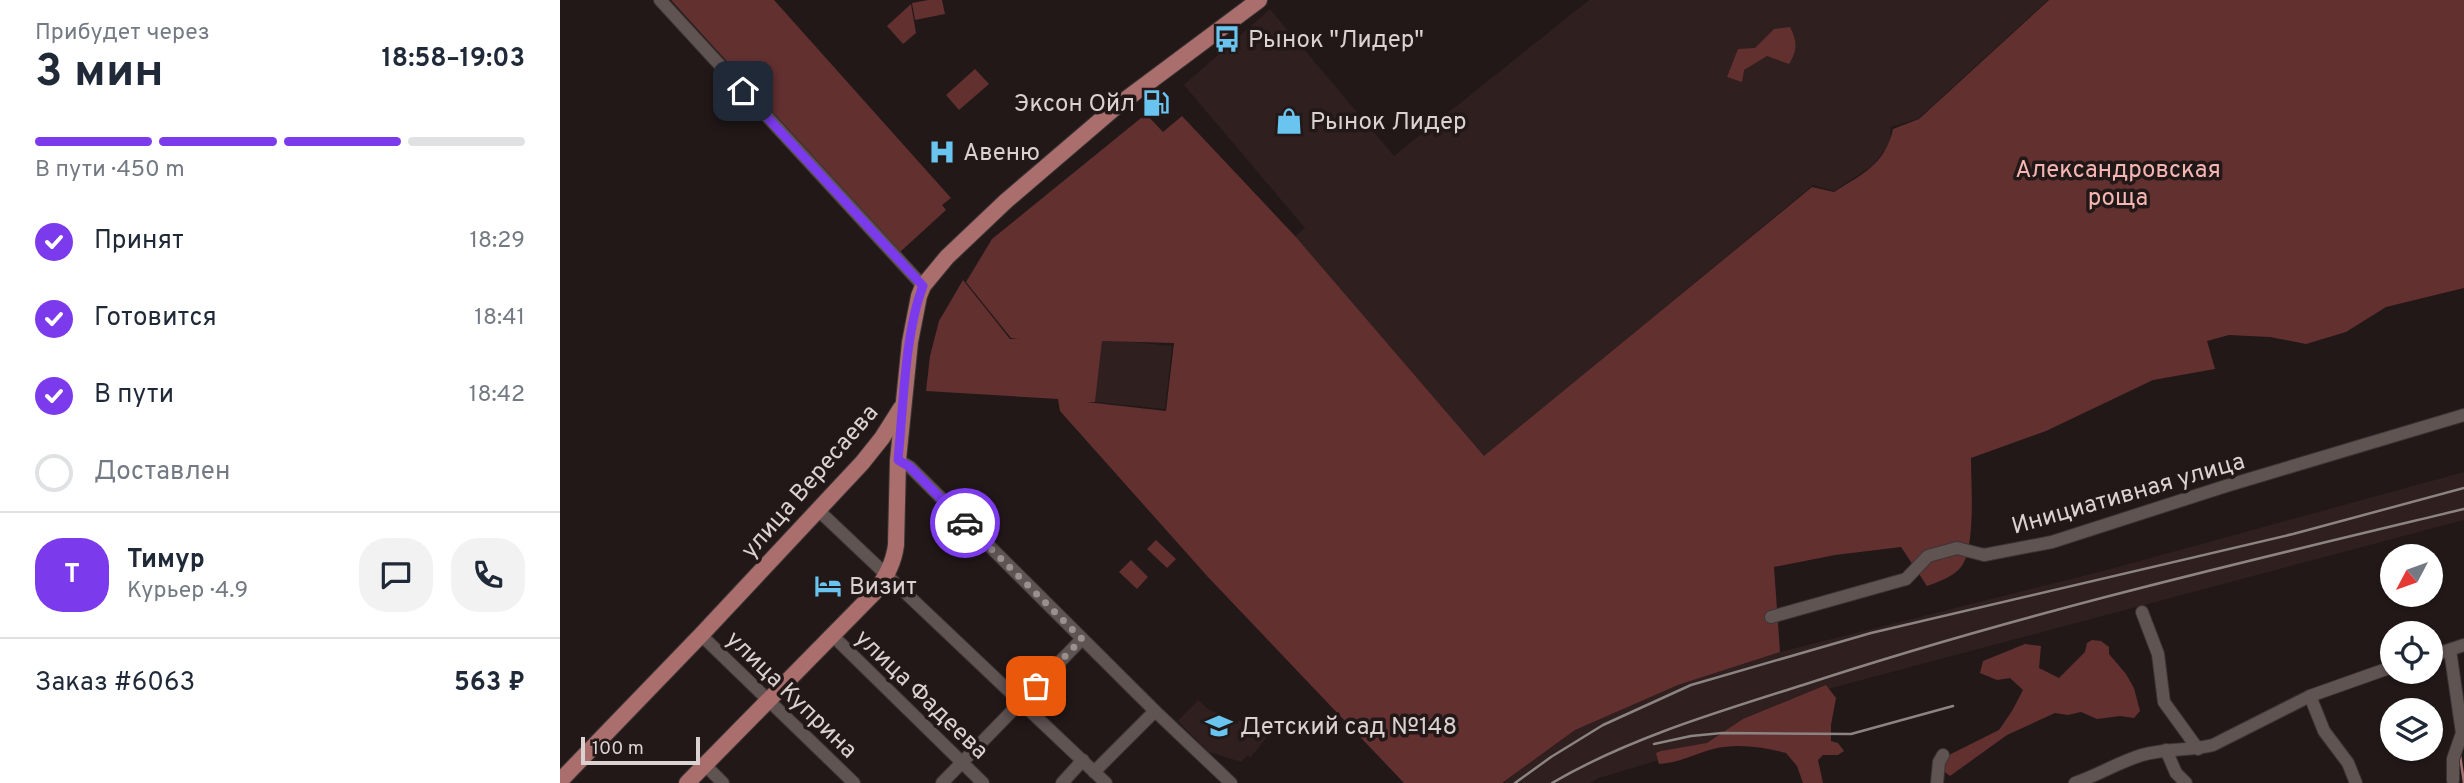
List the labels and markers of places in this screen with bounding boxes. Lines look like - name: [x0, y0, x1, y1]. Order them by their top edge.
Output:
- bus stop icon: Рынок "Лидер": [1212, 24, 1242, 54]
- place label: Рынок "Лидер": [1248, 26, 1424, 56]
- pin: [713, 61, 773, 121]
- fuel station icon: Эксон Ойл: [1141, 88, 1171, 118]
- place label: Эксон Ойл: [1014, 90, 1135, 120]
- shop icon: Рынок Лидер: [1274, 106, 1304, 136]
- place label: Рынок Лидер: [1310, 108, 1467, 138]
- hospital icon: Авеню: [927, 137, 957, 167]
- place label: Авеню: [963, 139, 1040, 169]
- hotel icon: Визит: [813, 571, 843, 601]
- place label: Визит: [849, 573, 917, 603]
- pin: [1006, 656, 1066, 716]
- school or university icon: Детский сад №148: [1204, 711, 1234, 741]
- place label: Детский сад №148: [1240, 713, 1457, 743]

